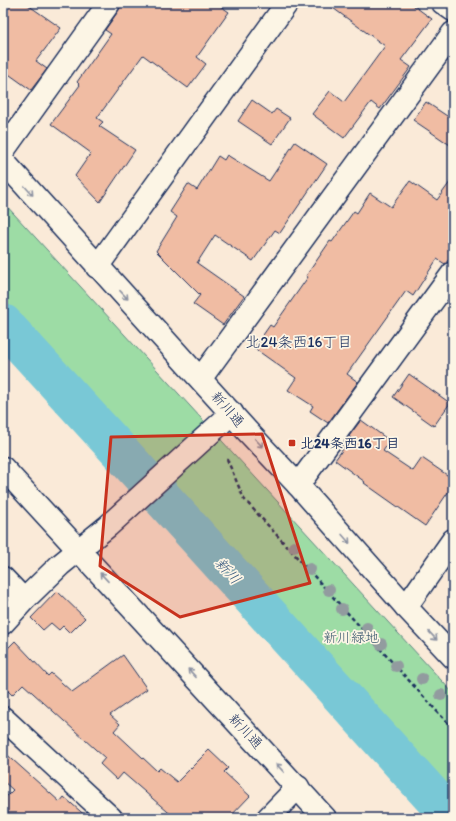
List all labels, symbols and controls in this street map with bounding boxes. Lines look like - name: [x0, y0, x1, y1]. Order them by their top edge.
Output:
- one-way arrow: [24, 185, 33, 195]
- one-way arrow: [119, 290, 129, 300]
- district label: 北24条西16丁目: [246, 333, 352, 351]
- street label: 新川通: [207, 388, 248, 431]
- place label: 北24条西16丁目: [300, 435, 400, 452]
- one-way arrow: [254, 438, 263, 448]
- marker: 北24条西16丁目: [287, 438, 297, 448]
- one-way arrow: [342, 534, 351, 544]
- water label: 新川: [211, 554, 245, 588]
- one-way arrow: [99, 572, 109, 582]
- park label: 新川緑地: [323, 629, 379, 646]
- one-way arrow: [428, 631, 438, 641]
- one-way arrow: [188, 668, 197, 678]
- street label: 新川通: [225, 710, 266, 752]
- one-way arrow: [276, 763, 285, 773]

